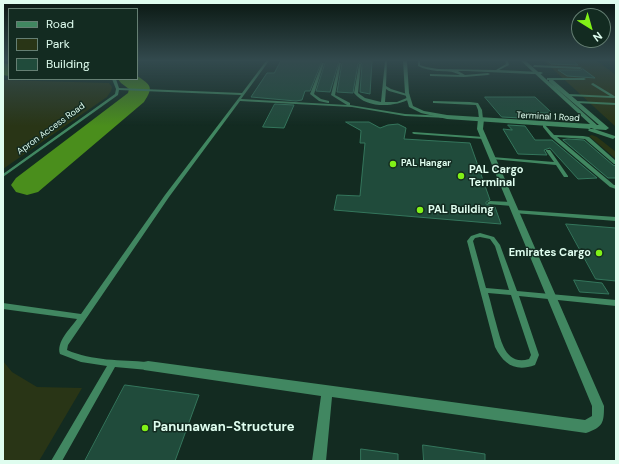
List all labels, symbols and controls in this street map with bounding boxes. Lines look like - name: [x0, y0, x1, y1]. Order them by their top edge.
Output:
- legend: [8, 8, 138, 80]
- north arrow: [571, 8, 611, 48]
- text: Road: [46, 16, 74, 32]
- text: N: [590, 29, 605, 45]
- text: Park: [46, 36, 70, 52]
- text: Building: [46, 56, 90, 72]
- street label: Apron Access Road: [15, 101, 87, 157]
- street label: Terminal 1 Road: [516, 110, 580, 124]
- marker: PAL Hangar: [388, 159, 398, 169]
- place label: PAL Hangar: [401, 159, 451, 169]
- place label: PAL Cargo Terminal: [469, 163, 523, 189]
- marker: PAL Cargo Terminal: [456, 171, 466, 181]
- place label: PAL Building: [428, 203, 494, 217]
- marker: PAL Building: [415, 205, 425, 215]
- place label: Emirates Cargo: [509, 246, 591, 260]
- marker: Emirates Cargo: [594, 248, 604, 258]
- place label: Panunawan-Structure: [153, 420, 295, 436]
- marker: Panunawan-Structure: [140, 423, 150, 433]

